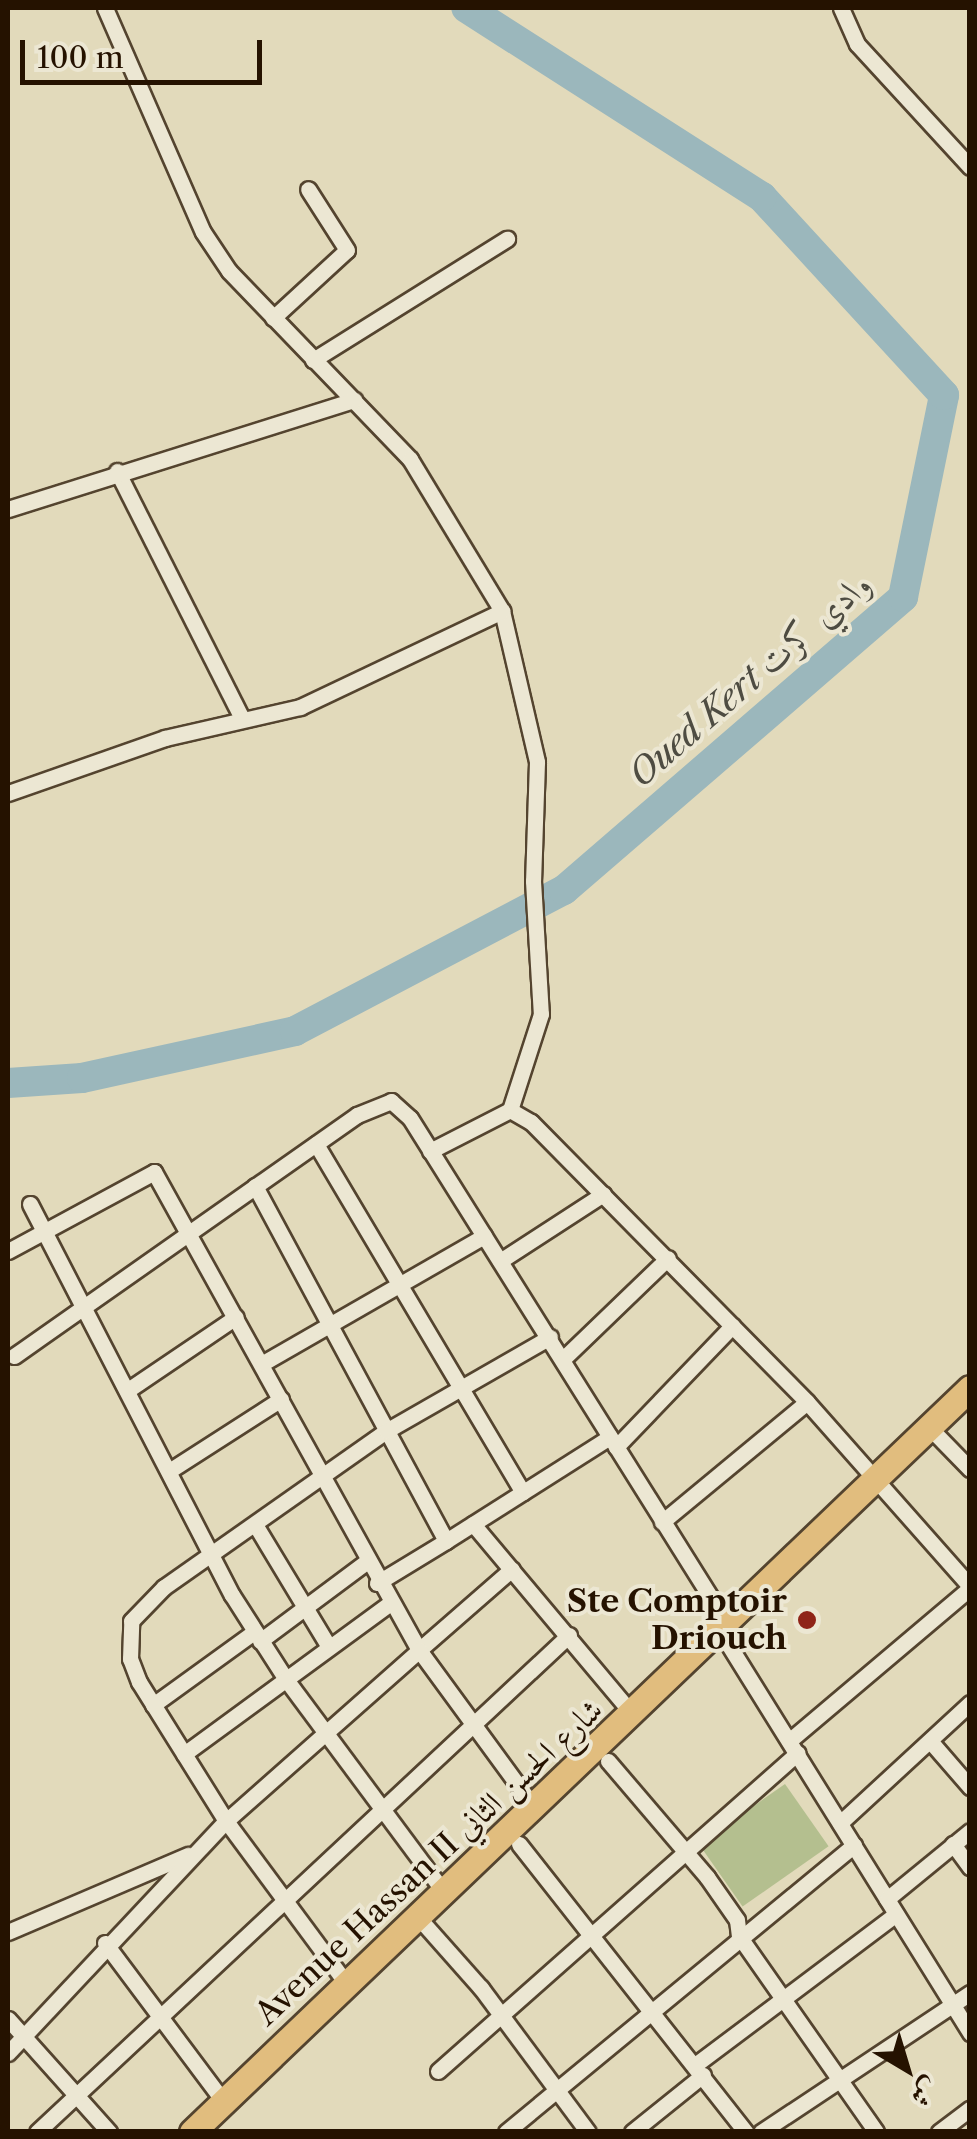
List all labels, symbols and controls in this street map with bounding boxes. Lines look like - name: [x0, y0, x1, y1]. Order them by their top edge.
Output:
- scale bar: [25, 20, 268, 82]
- text: 100 m: [37, 39, 124, 76]
- water label: Oued Kert وادي كرت: [620, 562, 880, 796]
- place label: Ste Comptoir Driouch: [567, 1583, 787, 1658]
- marker: Ste Comptoir Driouch: [796, 1609, 818, 1631]
- street label: Avenue Hassan II شارع الحسن الثاني: [247, 1691, 611, 2033]
- north arrow: [857, 2019, 957, 2119]
- text: ش: [904, 2071, 947, 2115]

